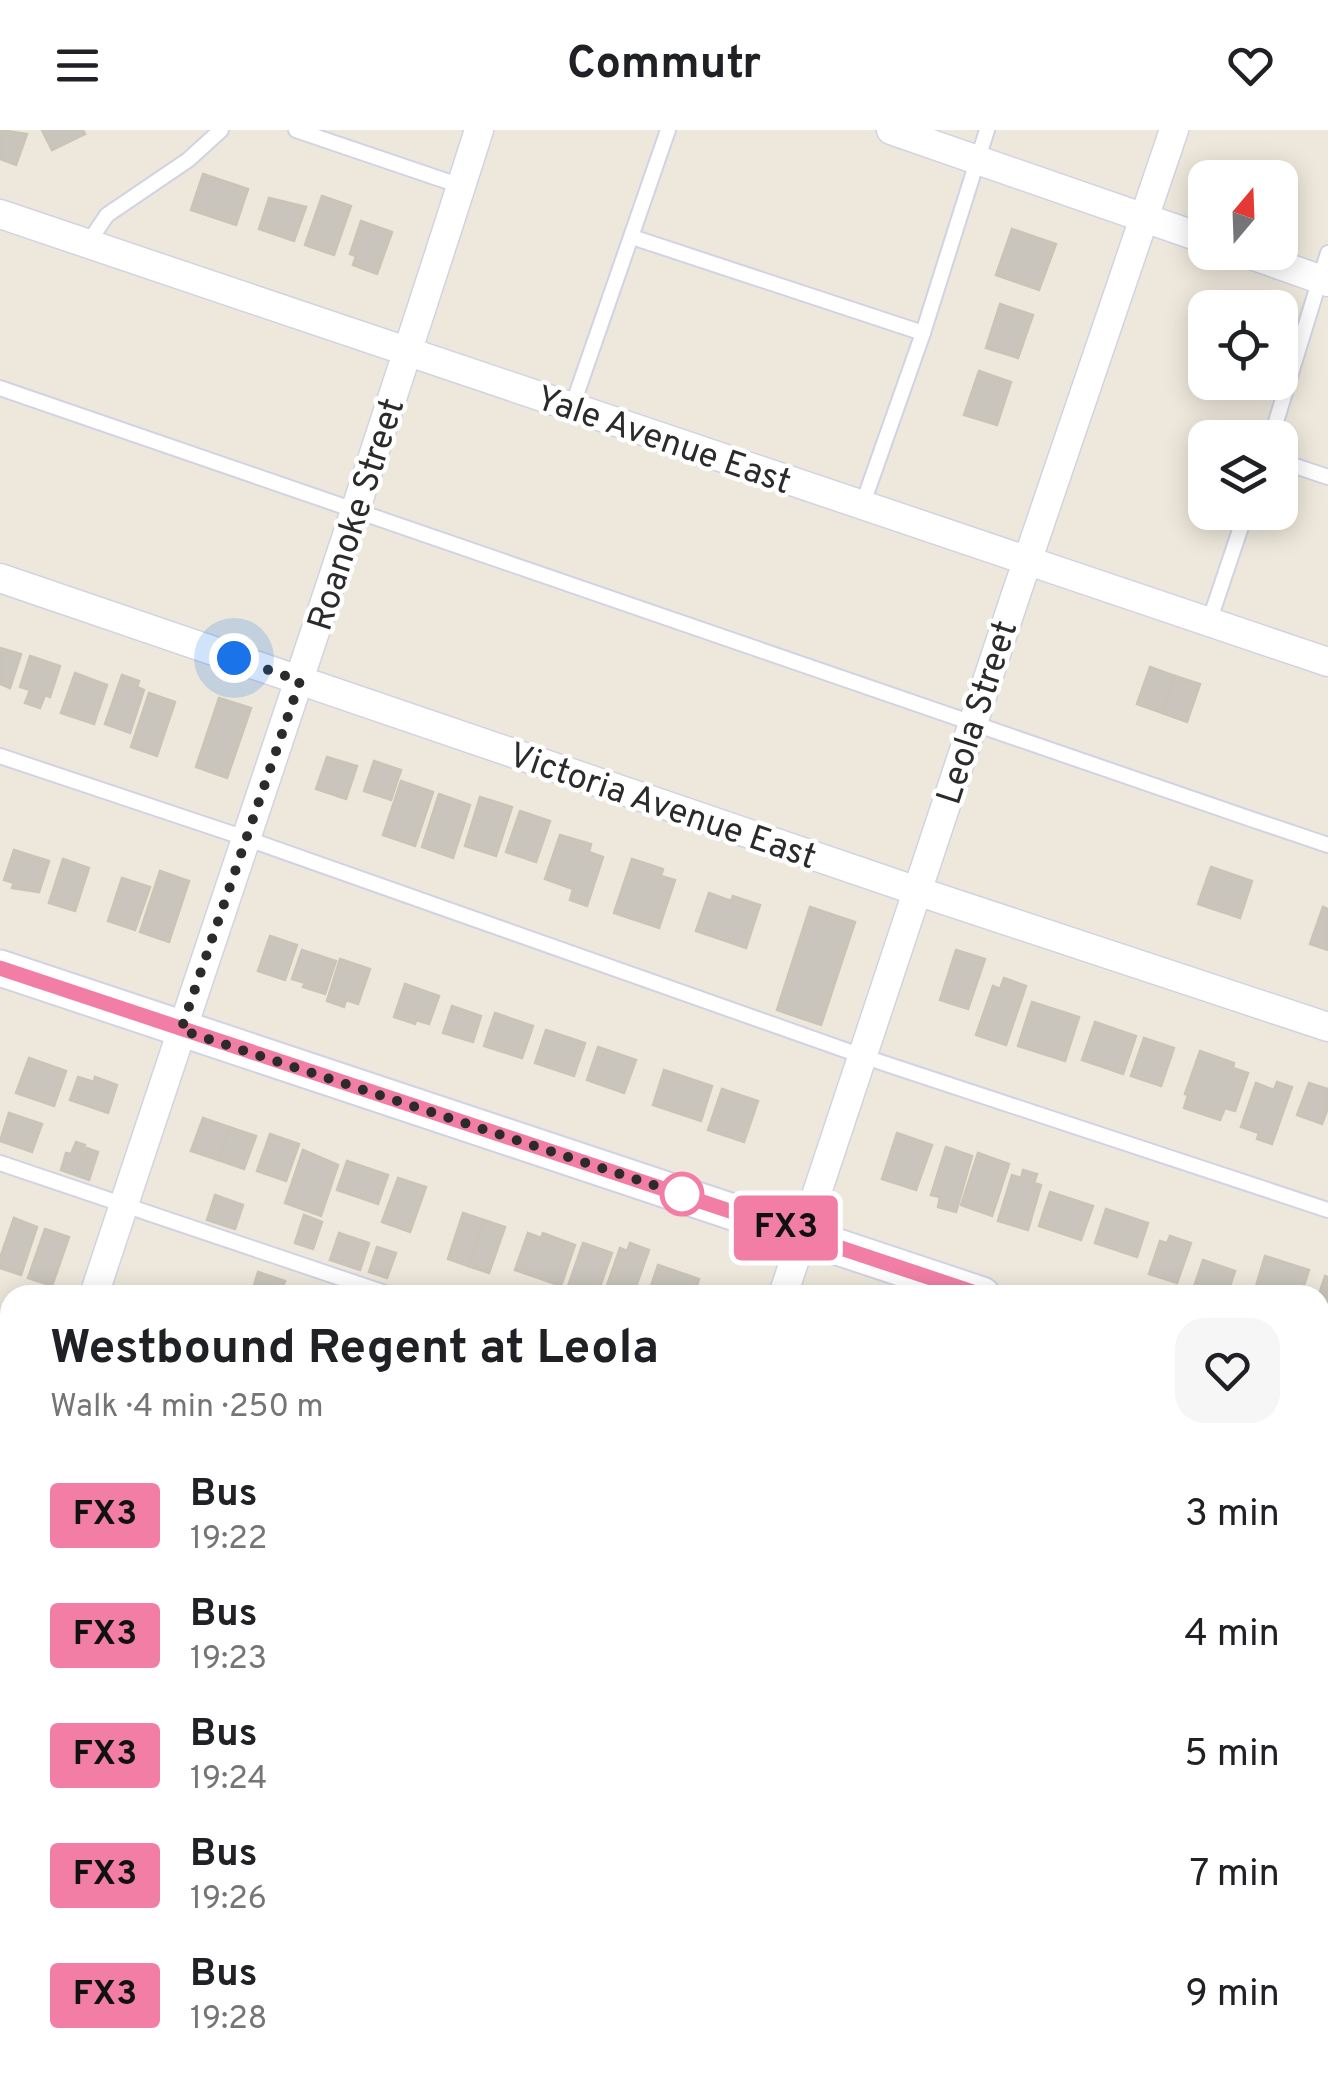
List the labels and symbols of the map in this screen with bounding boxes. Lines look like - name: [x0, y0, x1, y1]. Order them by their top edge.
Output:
- north arrow: [1188, 160, 1298, 270]
- street label: Yale Avenue East: [530, 378, 796, 506]
- street label: Roanoke Street: [300, 393, 416, 637]
- street label: Leola Street: [928, 615, 1029, 810]
- your location: [209, 633, 259, 683]
- street label: Victoria Avenue East: [502, 735, 822, 881]
- unlabelled marker: [661, 1173, 703, 1215]
- line badge: FX3: [728, 1196, 844, 1260]

